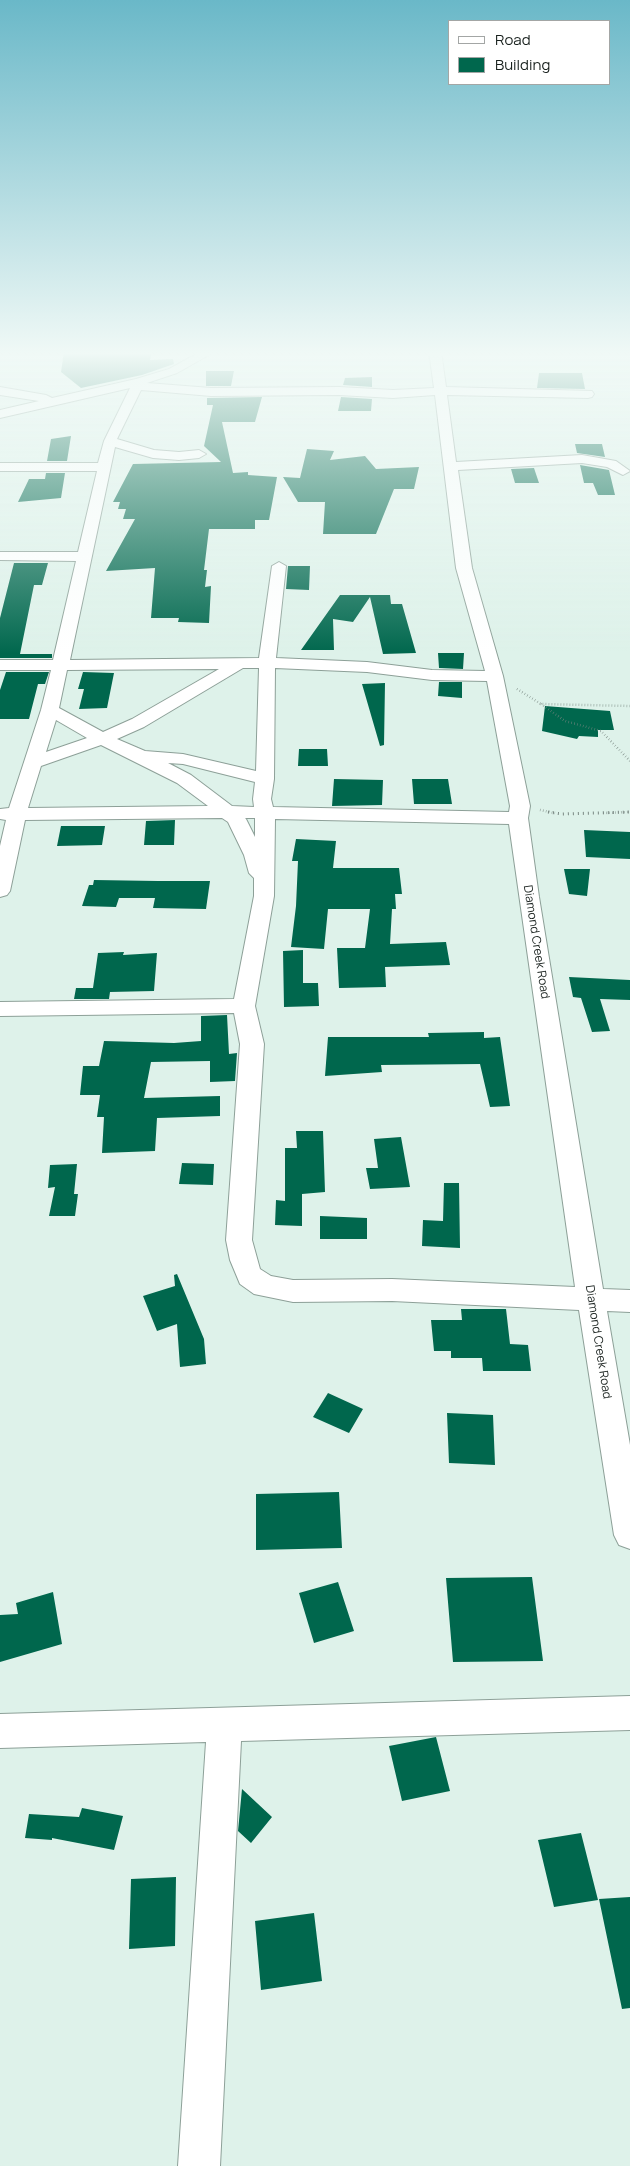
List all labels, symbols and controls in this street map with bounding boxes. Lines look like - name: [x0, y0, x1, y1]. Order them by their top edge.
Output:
- legend: [448, 20, 610, 85]
- text: Road: [495, 29, 531, 50]
- text: Building: [495, 54, 550, 75]
- street label: Diamond Creek Road: [520, 884, 552, 1000]
- street label: Diamond Creek Road: [582, 1284, 614, 1400]

